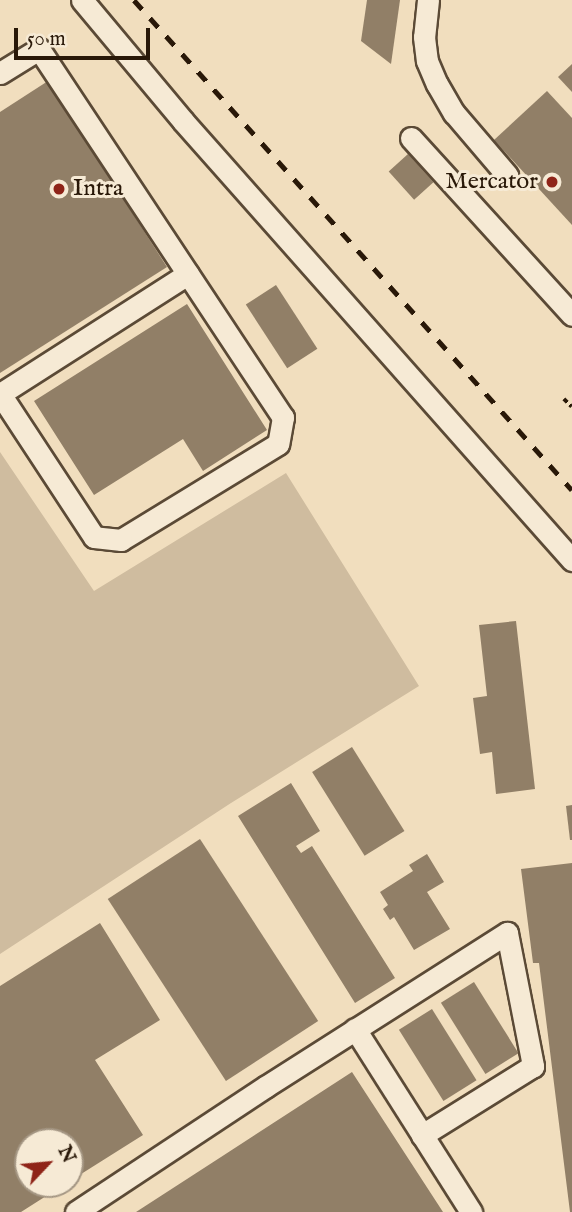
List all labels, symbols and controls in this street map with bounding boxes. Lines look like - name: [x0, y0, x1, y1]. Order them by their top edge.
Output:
- scale bar: [18, 14, 154, 58]
- text: 50 m: [27, 26, 66, 53]
- place label: Mercator: [445, 168, 538, 196]
- marker: Mercator: [544, 174, 560, 190]
- place label: Intra: [73, 175, 123, 203]
- marker: Intra: [51, 181, 67, 197]
- north arrow: [14, 1128, 84, 1198]
- text: N: [52, 1142, 80, 1167]

